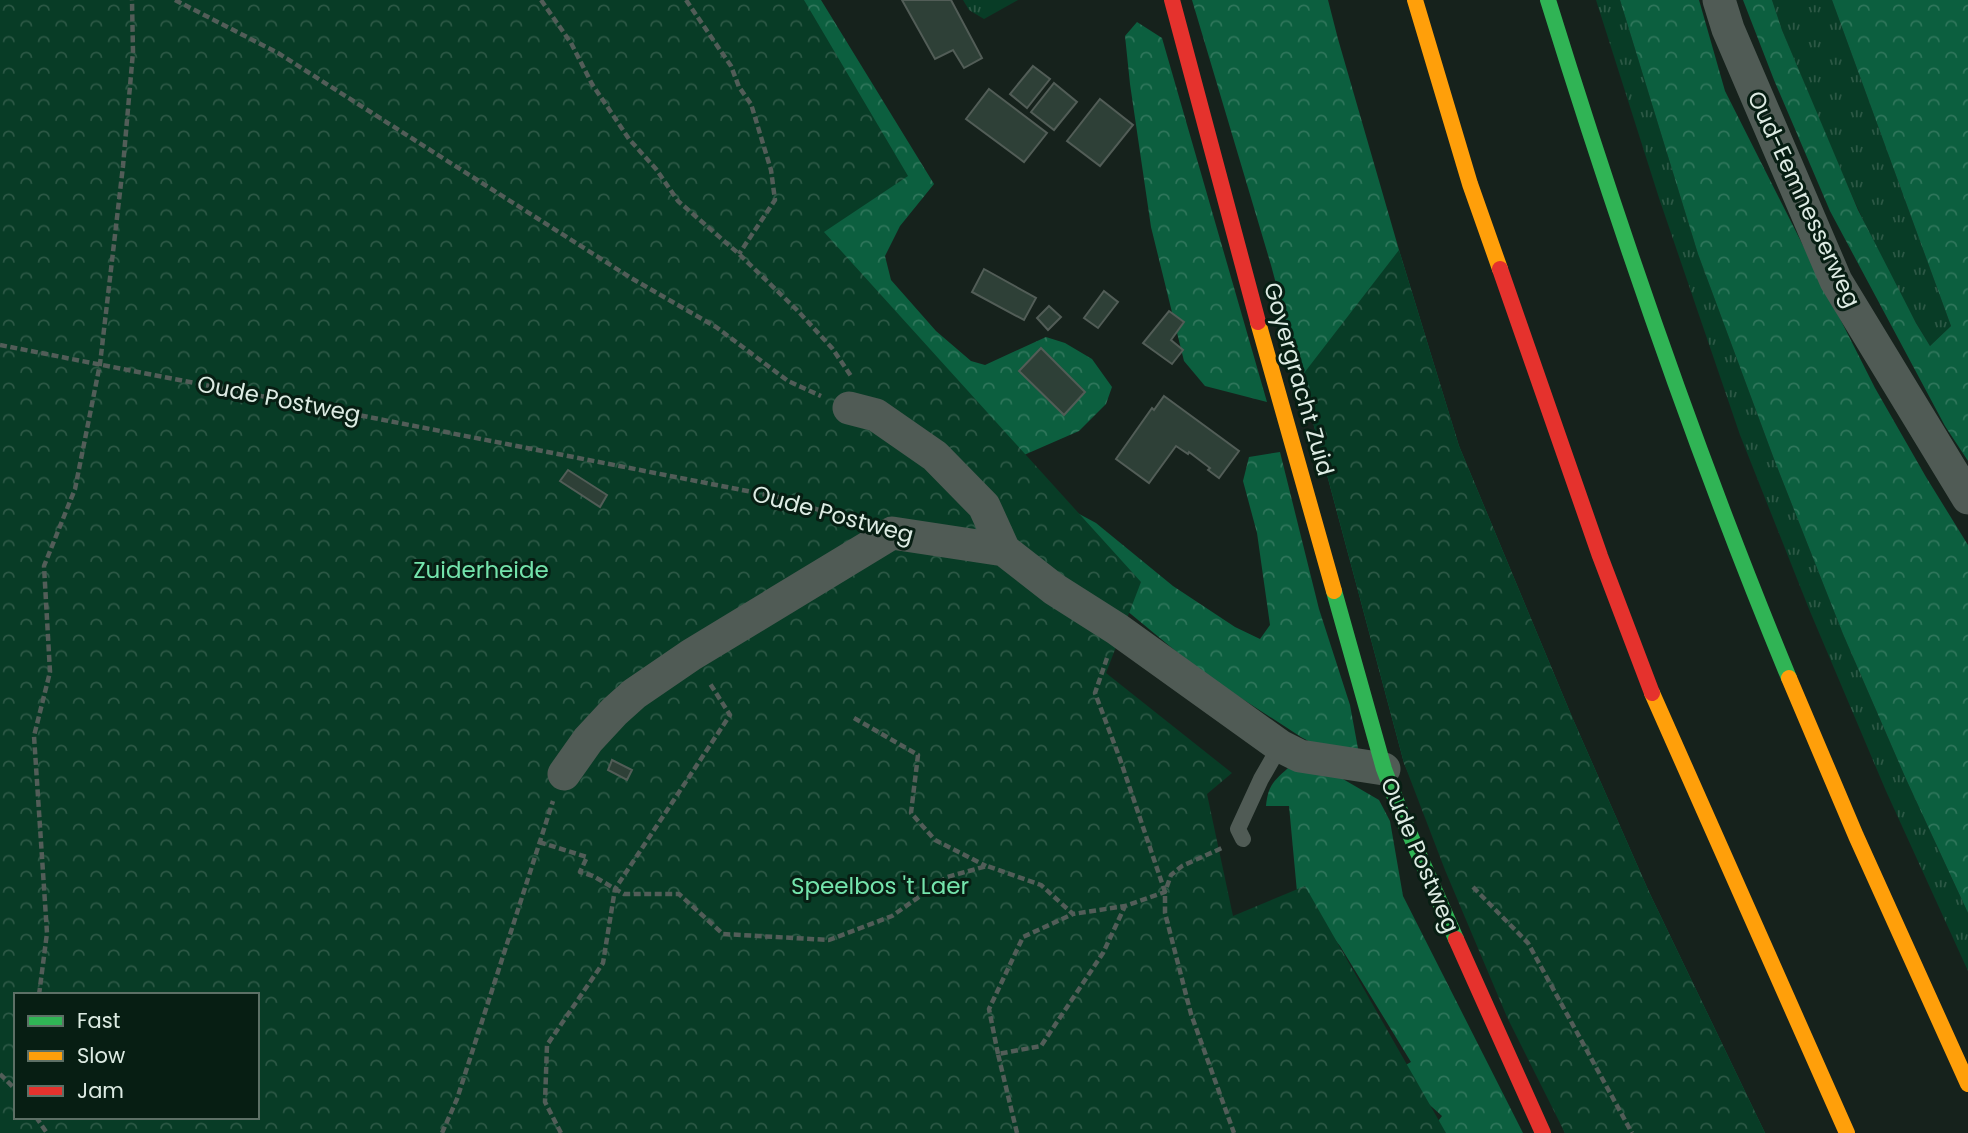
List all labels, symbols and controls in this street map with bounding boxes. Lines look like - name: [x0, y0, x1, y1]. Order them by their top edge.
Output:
- street label: Oud-Eemnesserweg: [1740, 86, 1868, 312]
- street label: Goyergracht Zuid: [1256, 279, 1342, 479]
- street label: Oude Postweg: [195, 367, 363, 431]
- street label: Oude Postweg: [749, 477, 917, 551]
- park label: Zuiderheide: [413, 554, 549, 586]
- street label: Oude Postweg: [1373, 772, 1467, 938]
- park label: Speelbos 't Laer: [791, 870, 969, 902]
- legend: [14, 993, 259, 1119]
- text: Fast: [77, 1006, 120, 1035]
- text: Slow: [77, 1041, 125, 1070]
- text: Jam: [77, 1076, 124, 1105]

